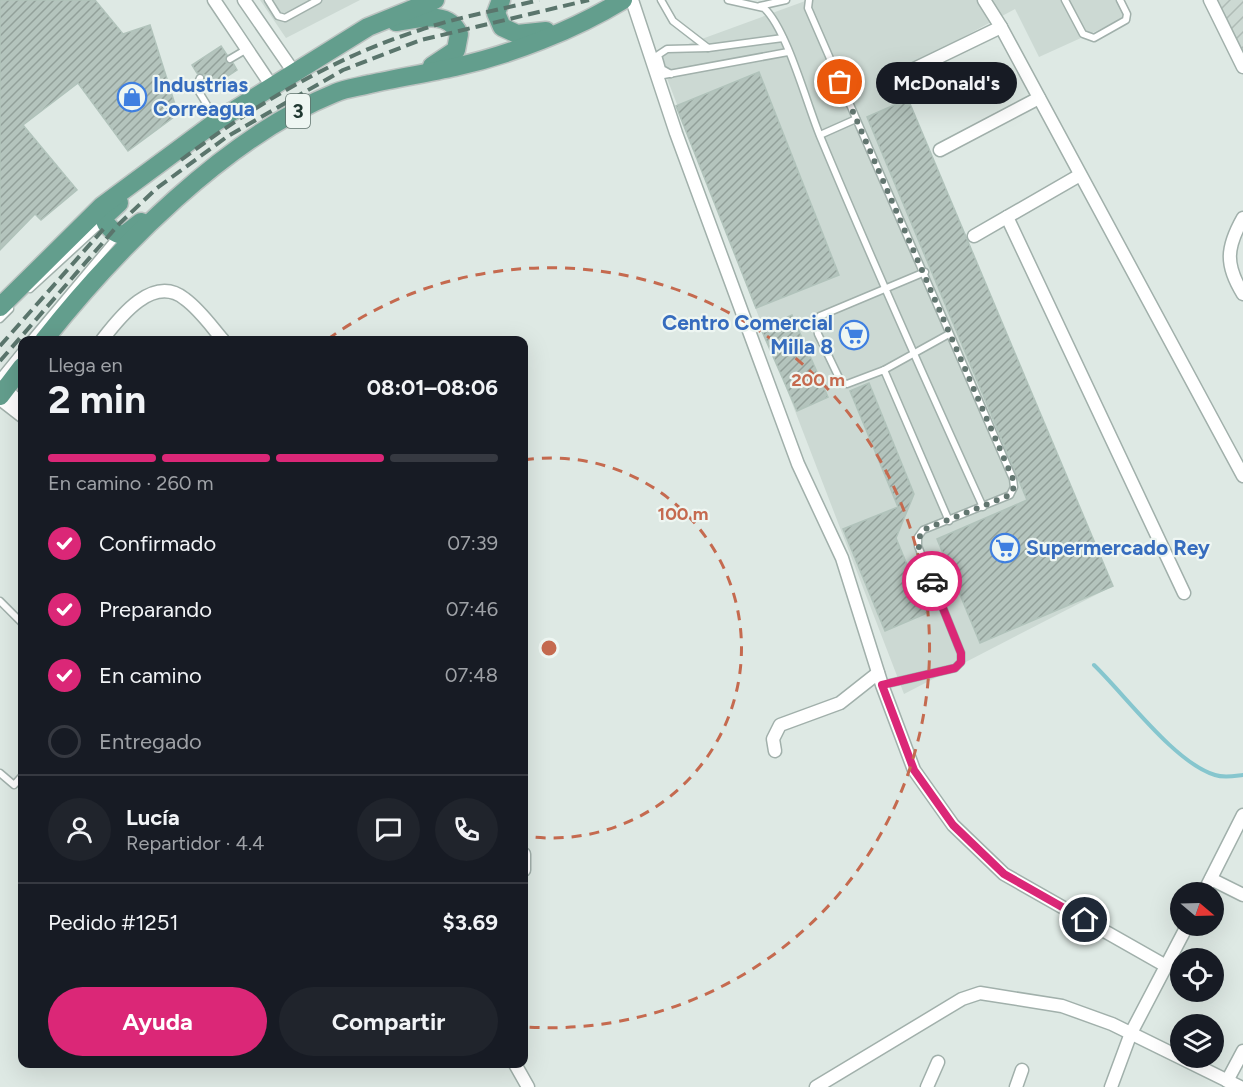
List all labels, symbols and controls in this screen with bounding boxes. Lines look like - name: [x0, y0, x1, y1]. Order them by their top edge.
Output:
- pin: [814, 56, 865, 107]
- callout: McDonald's: [876, 61, 1017, 103]
- icon: bag: [823, 65, 856, 98]
- text: McDonald's: [893, 71, 1000, 95]
- place label: Industrias Correagua: [153, 72, 255, 121]
- shop icon: Industrias Correagua: [116, 81, 148, 113]
- road number: 3: [286, 94, 310, 128]
- place label: Centro Comercial Milla 8: [662, 310, 833, 359]
- supermarket icon: Centro Comercial Milla 8: [838, 319, 870, 351]
- text: Llega en: [48, 353, 123, 377]
- text: 200 m: [791, 369, 845, 391]
- text: 08:01–08:06: [367, 374, 498, 401]
- text: 2 min: [48, 376, 146, 423]
- text: En camino · 260 m: [48, 471, 214, 495]
- text: 100 m: [658, 503, 708, 525]
- icon: check: [48, 527, 81, 560]
- text: Confirmado: [99, 530, 216, 557]
- text: 07:39: [447, 531, 498, 555]
- supermarket icon: Supermercado Rey: [989, 532, 1021, 564]
- place label: Supermercado Rey: [1026, 535, 1211, 560]
- courier: [902, 551, 962, 611]
- icon: car: [916, 565, 949, 598]
- icon: check: [48, 593, 81, 626]
- text: Preparando: [99, 596, 212, 623]
- text: 07:46: [446, 597, 498, 621]
- centre of rings: [539, 638, 559, 658]
- icon: check: [48, 659, 81, 692]
- text: En camino: [99, 662, 202, 689]
- text: 07:48: [445, 663, 498, 687]
- text: Entregado: [99, 728, 202, 755]
- button: person: [48, 798, 111, 861]
- button: chat: [357, 798, 420, 861]
- button: phone: [435, 798, 498, 861]
- text: Lucía: [126, 804, 180, 831]
- text: Repartidor · 4.4: [126, 831, 264, 855]
- north arrow: [1170, 882, 1224, 936]
- map controls: [1170, 882, 1224, 1068]
- pin: [1059, 894, 1110, 945]
- icon: home: [1068, 903, 1101, 936]
- text: Pedido #1251: [48, 909, 179, 936]
- text: $3.69: [443, 909, 498, 936]
- button: locate: [1170, 948, 1224, 1002]
- button: Ayuda: [48, 987, 267, 1056]
- button: Compartir: [279, 987, 498, 1056]
- button: layers: [1170, 1014, 1224, 1068]

